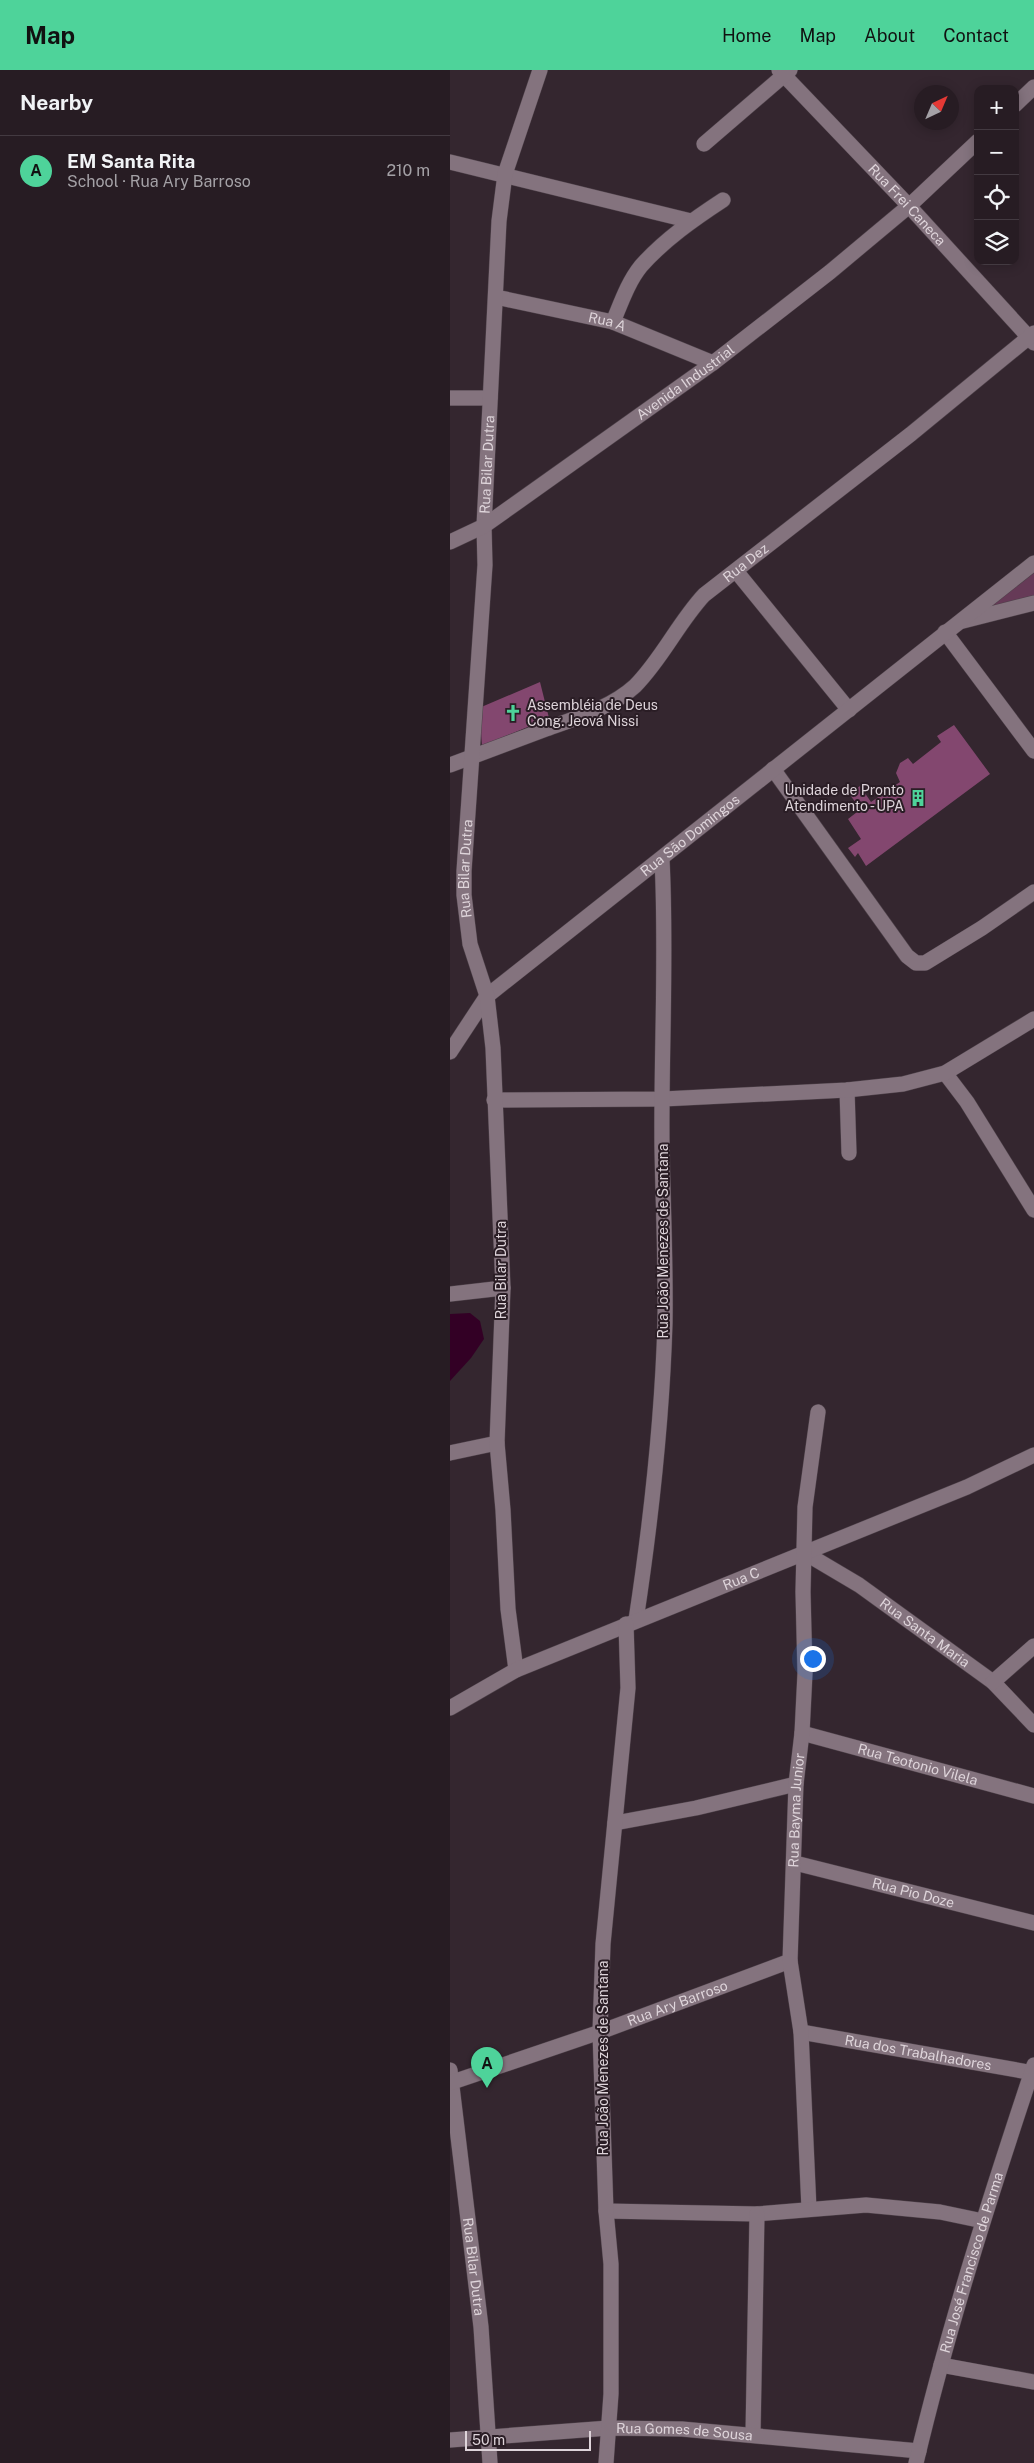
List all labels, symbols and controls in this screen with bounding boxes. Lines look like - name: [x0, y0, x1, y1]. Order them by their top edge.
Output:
- text: Map: [25, 21, 75, 49]
- text: Home: [722, 25, 772, 46]
- text: Map: [800, 25, 836, 46]
- text: About: [864, 25, 915, 46]
- text: Contact: [943, 25, 1009, 46]
- north arrow: [914, 85, 959, 130]
- map controls: [974, 85, 1019, 265]
- button: +: [974, 85, 1019, 130]
- text: Nearby: [20, 90, 93, 115]
- button: −: [974, 130, 1019, 175]
- text: EM Santa Rita: [67, 150, 195, 172]
- text: A: [30, 161, 42, 180]
- text: 210 m: [386, 161, 430, 180]
- street label: Rua Frei Caneca: [865, 161, 949, 249]
- text: School · Rua Ary Barroso: [67, 172, 251, 191]
- button: locate: [974, 175, 1019, 220]
- button: layers: [974, 220, 1019, 265]
- street label: Rua A: [587, 309, 629, 335]
- street label: Avenida Industrial: [633, 341, 737, 423]
- street label: Rua Bilar Dutra: [477, 415, 497, 514]
- street label: Rua Dez: [720, 540, 772, 585]
- place label: Assembléia de Deus Cong. Jeová Nissi: [527, 697, 658, 729]
- church icon: Assembléia de Deus Cong. Jeová Nissi: [503, 703, 523, 723]
- place label: Unidade de Pronto Atendimento - UPA: [784, 782, 904, 814]
- building icon: Unidade de Pronto Atendimento - UPA: [908, 788, 928, 808]
- street label: Rua São Domingos: [637, 791, 743, 879]
- street label: Rua Bilar Dutra: [456, 819, 476, 919]
- street label: Rua João Menezes de Santana: [655, 1143, 671, 1339]
- street label: Rua Bilar Dutra: [493, 1221, 509, 1319]
- street label: Rua C: [720, 1564, 762, 1593]
- street label: Rua Santa Maria: [877, 1595, 973, 1670]
- your location: [800, 1646, 826, 1672]
- street label: Rua Teotonio Vilela: [856, 1740, 980, 1788]
- street label: Rua Bayma Junior: [785, 1752, 808, 1868]
- street label: Rua Pio Doze: [870, 1875, 956, 1911]
- street label: Rua João Menezes de Santana: [595, 1960, 611, 2156]
- street label: Rua Ary Barroso: [625, 1977, 730, 2029]
- street label: Rua dos Trabalhadores: [844, 2032, 993, 2073]
- pin: A: [471, 2047, 503, 2088]
- street label: Rua José Francisco de Parma: [937, 2170, 1006, 2355]
- street label: Rua Bilar Dutra: [460, 2217, 488, 2317]
- street label: Rua Gomes de Sousa: [616, 2420, 753, 2444]
- scale bar: [465, 2428, 591, 2451]
- text: 50 m: [472, 2432, 505, 2448]

